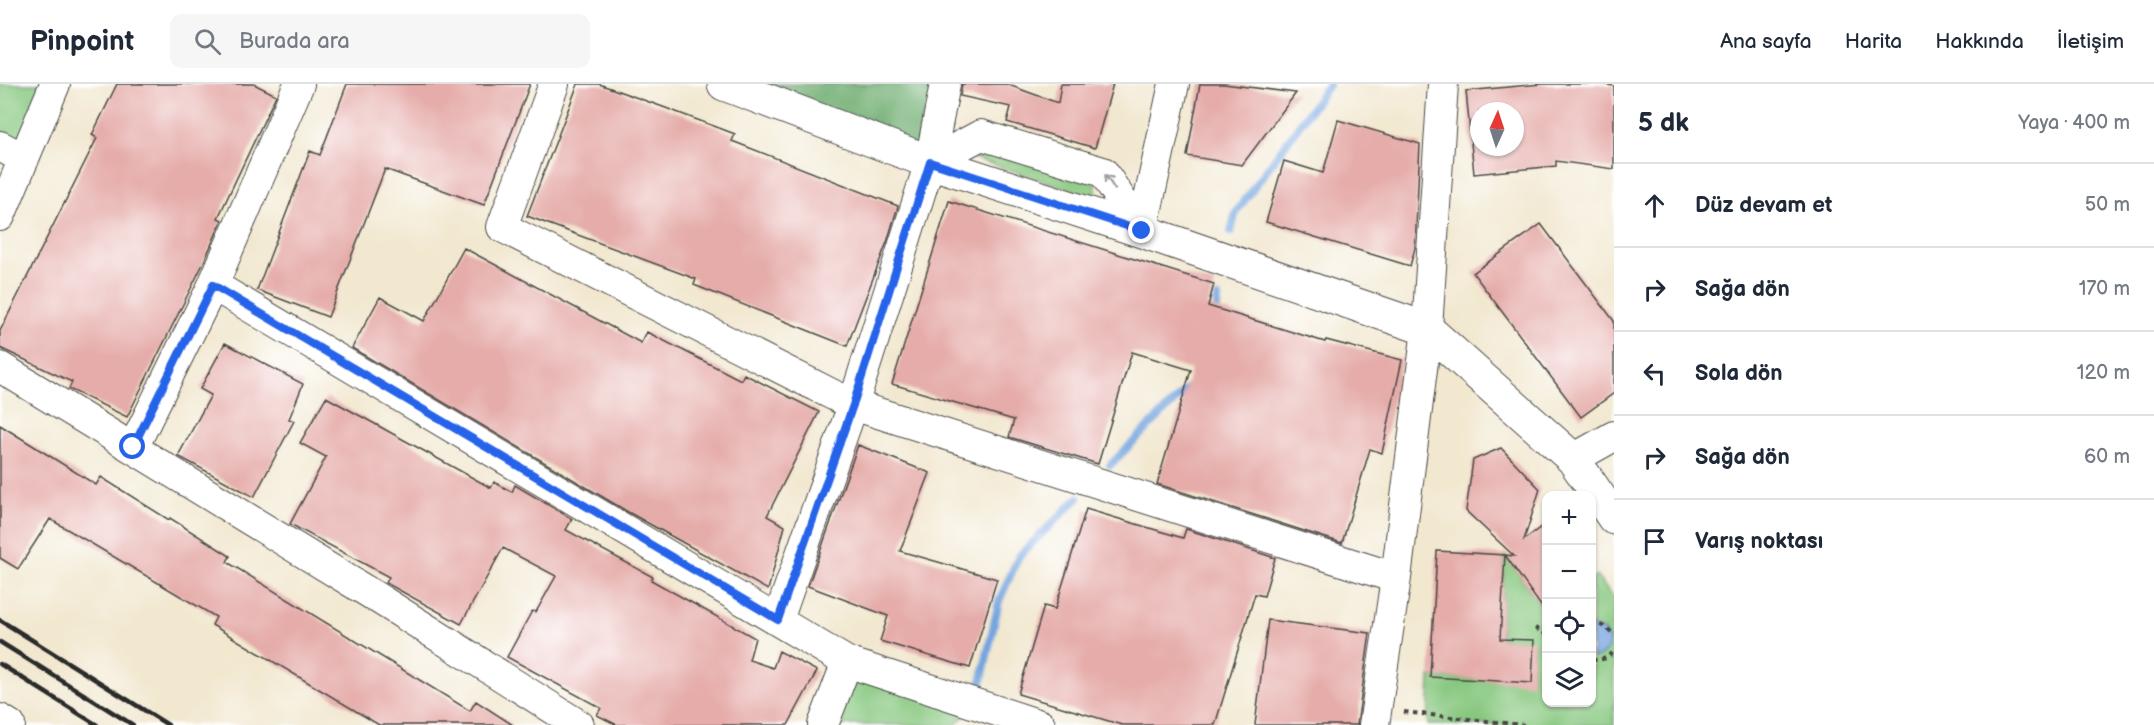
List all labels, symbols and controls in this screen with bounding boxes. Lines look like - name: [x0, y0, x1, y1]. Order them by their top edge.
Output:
- search box: [170, 14, 590, 68]
- text: Pinpoint: [30, 25, 134, 58]
- icon: search: [191, 25, 224, 58]
- text: Burada ara: [239, 28, 350, 55]
- text: Ana sayfa: [1720, 29, 1812, 54]
- text: Harita: [1845, 29, 1902, 54]
- text: Hakkında: [1935, 29, 2024, 54]
- text: İletişim: [2057, 29, 2124, 54]
- north arrow: [1470, 102, 1524, 156]
- text: 5 dk: [1638, 108, 1689, 139]
- text: Yaya · 400 m: [2018, 111, 2130, 135]
- one-way arrow: [1104, 174, 1116, 191]
- icon: ahead: [1638, 189, 1671, 222]
- text: Düz devam et: [1695, 192, 1832, 219]
- text: 50 m: [2085, 193, 2130, 217]
- route end: [1128, 217, 1154, 243]
- icon: right: [1638, 273, 1671, 306]
- text: Sağa dön: [1695, 276, 1790, 303]
- text: 170 m: [2079, 277, 2130, 301]
- icon: left: [1638, 357, 1671, 390]
- text: Sola dön: [1695, 360, 1783, 387]
- text: 120 m: [2077, 361, 2130, 385]
- route start: [119, 433, 145, 459]
- icon: right: [1638, 441, 1671, 474]
- text: Sağa dön: [1695, 444, 1790, 471]
- text: 60 m: [2084, 445, 2130, 469]
- map controls: [1542, 491, 1596, 707]
- button: +: [1542, 491, 1596, 545]
- icon: arrive: [1638, 525, 1671, 558]
- text: Varış noktası: [1695, 528, 1823, 555]
- button: −: [1542, 545, 1596, 599]
- button: locate: [1542, 599, 1596, 653]
- button: layers: [1542, 653, 1596, 707]

